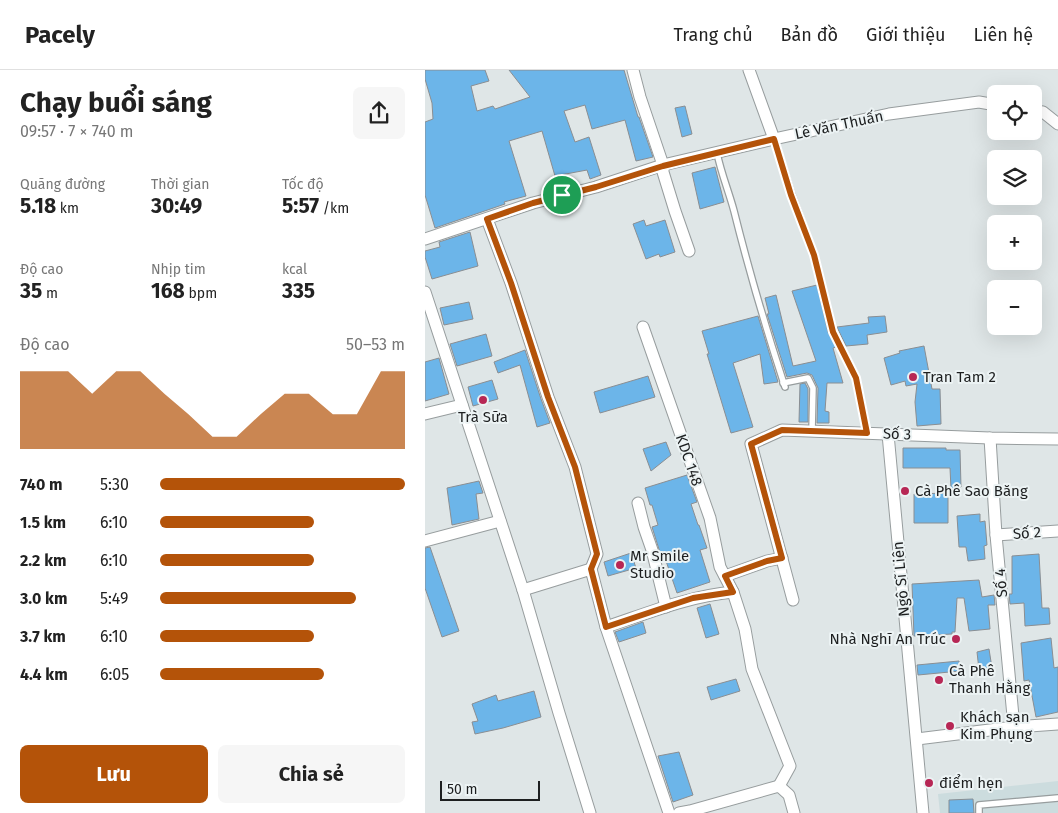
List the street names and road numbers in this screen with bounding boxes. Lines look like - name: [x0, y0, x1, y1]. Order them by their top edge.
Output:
- street label: Lê Văn Thuấn: [793, 107, 885, 143]
- street label: Số 3: [882, 425, 912, 443]
- street label: KDC 148: [672, 432, 706, 488]
- street label: Số 2: [1012, 523, 1042, 543]
- street label: Ngô Sĩ Liên: [889, 541, 913, 617]
- street label: Số 4: [991, 568, 1011, 598]

